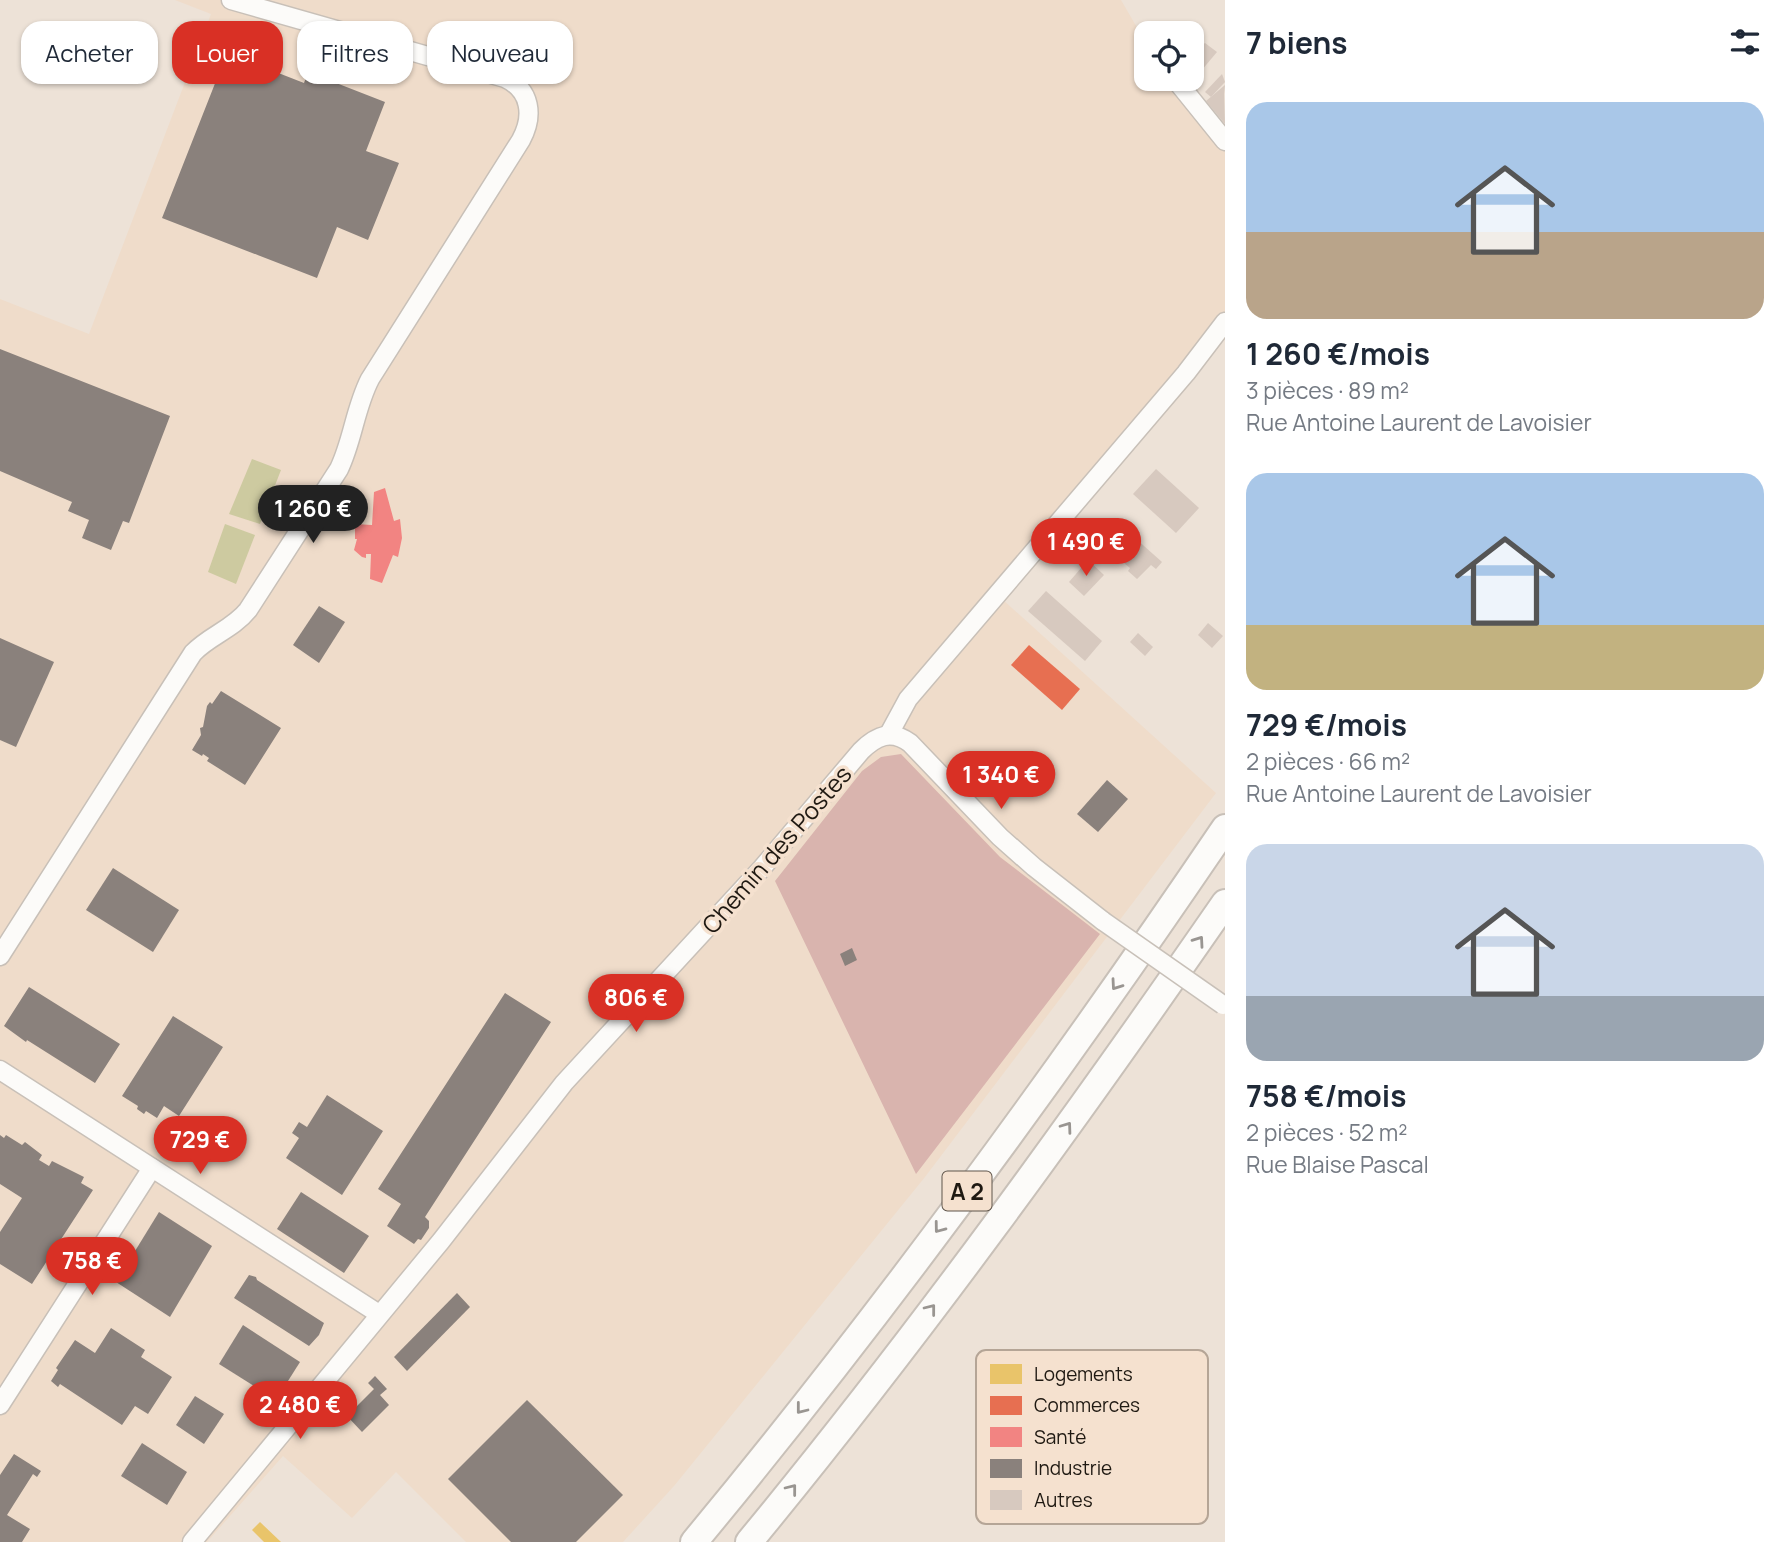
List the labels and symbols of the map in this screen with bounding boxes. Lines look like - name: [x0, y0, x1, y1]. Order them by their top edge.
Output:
- pin: 1 260 €: [248, 486, 378, 545]
- pin: 1 490 €: [1021, 518, 1151, 578]
- pin: 1 340 €: [936, 752, 1066, 811]
- street label: Chemin des Postes: [694, 758, 858, 940]
- one-way arrow: [1191, 936, 1203, 949]
- pin: 806 €: [587, 974, 685, 1034]
- one-way arrow: [1112, 977, 1124, 990]
- pin: 729 €: [151, 1116, 249, 1176]
- one-way arrow: [1059, 1122, 1071, 1135]
- road number: A 2: [942, 1172, 992, 1210]
- one-way arrow: [935, 1220, 948, 1233]
- pin: 758 €: [43, 1238, 141, 1297]
- one-way arrow: [923, 1304, 936, 1317]
- legend: [976, 1350, 1208, 1524]
- text: Logements: [1034, 1361, 1133, 1387]
- pin: 2 480 €: [235, 1382, 365, 1441]
- text: Commerces: [1034, 1392, 1140, 1418]
- one-way arrow: [797, 1400, 809, 1413]
- text: Santé: [1034, 1424, 1086, 1450]
- text: Industrie: [1034, 1455, 1112, 1481]
- one-way arrow: [783, 1484, 796, 1496]
- text: Autres: [1034, 1487, 1093, 1513]

